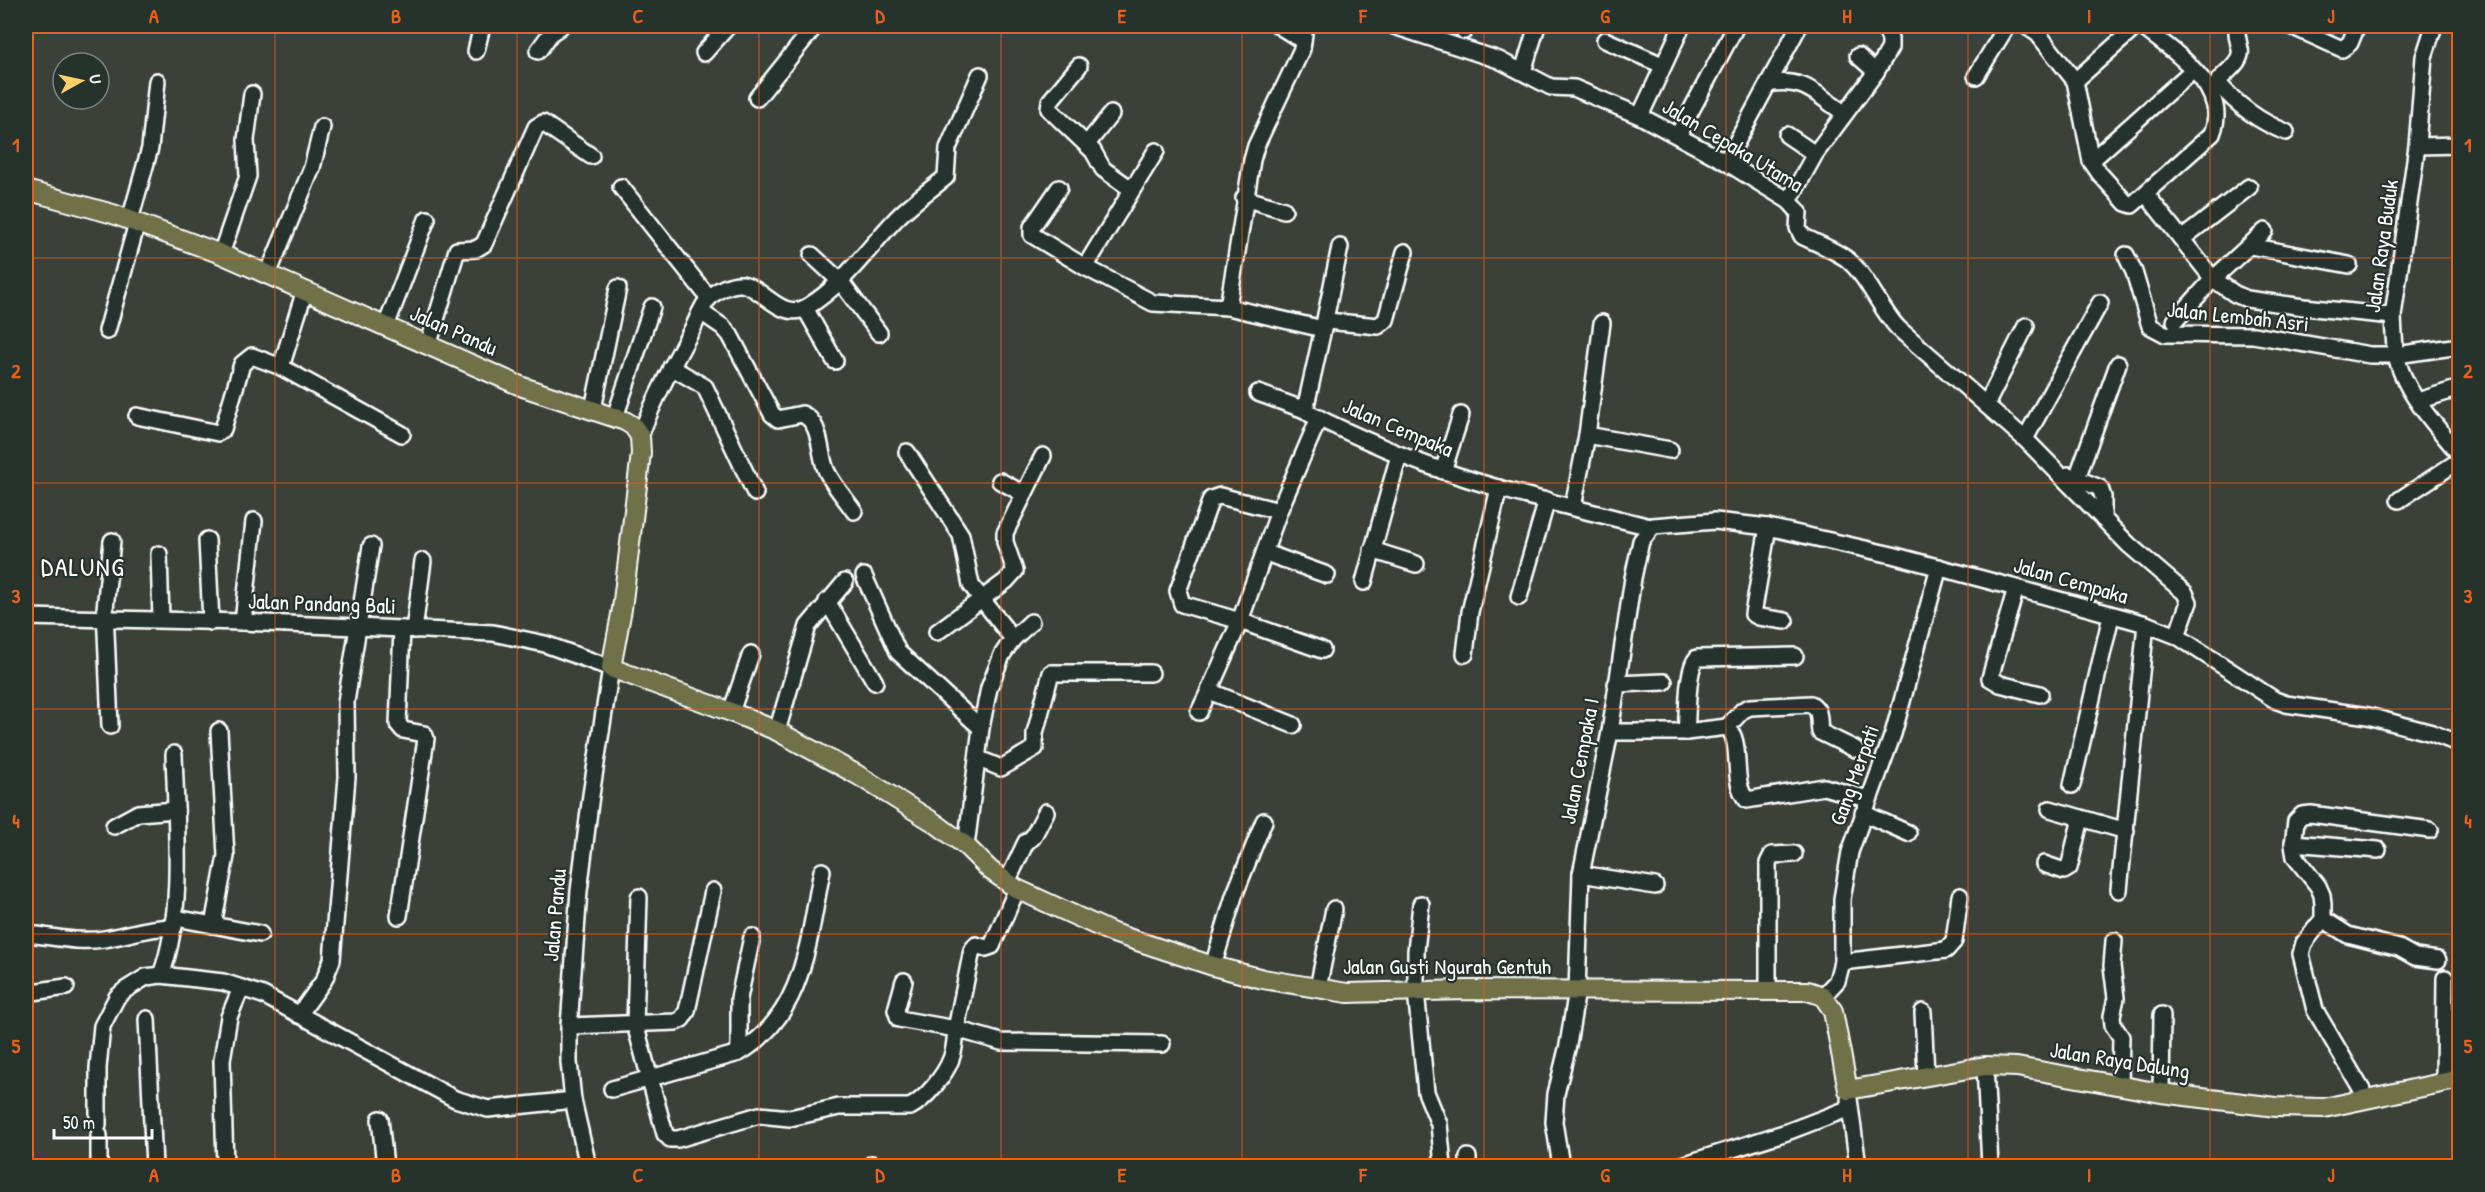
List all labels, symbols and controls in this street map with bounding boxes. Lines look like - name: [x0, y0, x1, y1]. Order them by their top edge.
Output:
- text: A: [149, 2, 159, 29]
- text: B: [391, 2, 401, 29]
- text: C: [633, 2, 644, 29]
- text: D: [875, 2, 885, 29]
- text: E: [1118, 2, 1127, 29]
- text: F: [1358, 2, 1368, 29]
- text: G: [1600, 2, 1610, 29]
- text: H: [1842, 2, 1852, 29]
- text: I: [2087, 2, 2091, 29]
- text: J: [2327, 2, 2335, 29]
- north arrow: [51, 51, 111, 111]
- text: U: [84, 73, 107, 85]
- street label: Jalan Cepaka Utama: [1657, 91, 1810, 199]
- text: 1: [12, 131, 20, 158]
- text: 1: [2464, 131, 2472, 158]
- street label: Jalan Raya Buduk: [2357, 177, 2405, 315]
- street label: Jalan Lembah Asri: [2165, 294, 2311, 338]
- street label: Jalan Pandu: [406, 297, 503, 363]
- text: 2: [11, 357, 21, 384]
- text: 2: [2463, 357, 2473, 384]
- street label: Jalan Cempaka: [1338, 390, 1458, 464]
- district label: DALUNG: [41, 549, 125, 584]
- street label: Jalan Cempaka: [2010, 549, 2132, 611]
- text: 3: [12, 582, 21, 609]
- text: 3: [2464, 582, 2473, 609]
- street label: Jalan Pandang Bali: [248, 585, 396, 621]
- street label: Jalan Cempaka I: [1552, 695, 1606, 827]
- street label: Gang Merpati: [1822, 721, 1886, 829]
- text: 4: [12, 807, 20, 834]
- text: 4: [2464, 807, 2472, 834]
- street label: Jalan Pandu: [535, 867, 573, 963]
- street label: Jalan Gusti Ngurah Gentuh: [1343, 951, 1551, 981]
- text: 5: [12, 1032, 21, 1059]
- text: 5: [2464, 1032, 2473, 1059]
- street label: Jalan Raya Dalung: [2048, 1034, 2192, 1086]
- scale bar: [54, 1102, 152, 1140]
- text: 50 m: [63, 1110, 95, 1135]
- text: A: [149, 1161, 159, 1188]
- text: B: [391, 1161, 401, 1188]
- text: C: [633, 1161, 644, 1188]
- text: D: [875, 1161, 885, 1188]
- text: E: [1118, 1161, 1127, 1188]
- text: F: [1358, 1161, 1368, 1188]
- text: G: [1600, 1161, 1610, 1188]
- text: H: [1842, 1161, 1852, 1188]
- text: I: [2087, 1161, 2091, 1188]
- text: J: [2327, 1161, 2335, 1188]

